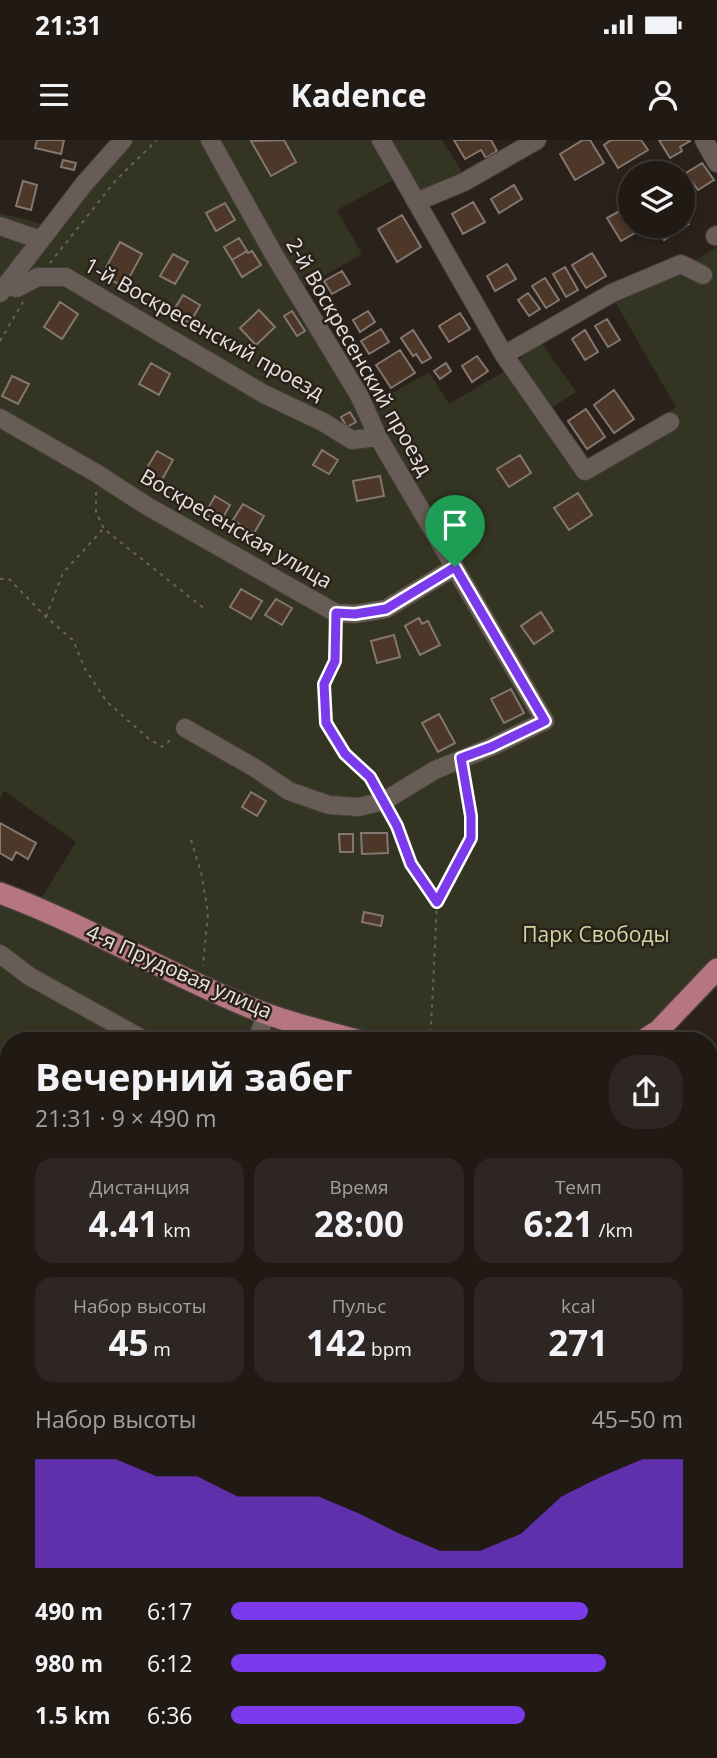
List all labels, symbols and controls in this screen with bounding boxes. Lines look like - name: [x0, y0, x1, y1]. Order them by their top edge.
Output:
- text: 21:31: [35, 7, 102, 43]
- text: Kadence: [290, 73, 427, 116]
- icon: menu: [35, 76, 73, 114]
- icon: person: [644, 76, 682, 114]
- map controls: [618, 161, 695, 238]
- button: layers: [618, 161, 695, 238]
- street label: 2-й Воскресенский проезд: [280, 233, 440, 480]
- street label: 1-й Воскресенский проезд: [80, 250, 329, 406]
- street label: Воскресенская улица: [135, 462, 338, 595]
- pin: [425, 495, 485, 567]
- icon: arrive: [436, 506, 474, 544]
- street label: 4-я Прудовая улица: [82, 917, 277, 1025]
- park label: Парк Свободы: [522, 920, 670, 948]
- text: Вечерний забег: [35, 1050, 352, 1102]
- button: share: [609, 1055, 683, 1129]
- text: 21:31 · 9 × 490 m: [35, 1102, 217, 1134]
- text: Дистанция: [90, 1174, 190, 1200]
- text: Время: [329, 1174, 389, 1200]
- text: Темп: [555, 1174, 602, 1200]
- text: 4.41: [88, 1200, 158, 1247]
- text: 28:00: [314, 1200, 404, 1247]
- text: 6:21: [524, 1200, 594, 1247]
- text: km: [158, 1217, 191, 1243]
- text: /km: [594, 1217, 633, 1243]
- text: Набор высоты: [73, 1293, 206, 1319]
- text: Пульс: [332, 1293, 386, 1319]
- text: kcal: [561, 1293, 596, 1319]
- text: 45: [108, 1319, 148, 1366]
- text: 142: [306, 1319, 366, 1366]
- text: 271: [548, 1319, 608, 1366]
- text: m: [148, 1336, 171, 1362]
- text: bpm: [366, 1336, 412, 1362]
- text: Набор высоты: [35, 1403, 197, 1435]
- text: 45–50 m: [592, 1403, 683, 1435]
- text: 490 m: [35, 1595, 103, 1627]
- text: 6:17: [147, 1595, 193, 1627]
- text: 980 m: [35, 1647, 103, 1679]
- text: 6:12: [147, 1647, 193, 1679]
- text: 1.5 km: [35, 1699, 111, 1731]
- text: 6:36: [147, 1699, 193, 1731]

